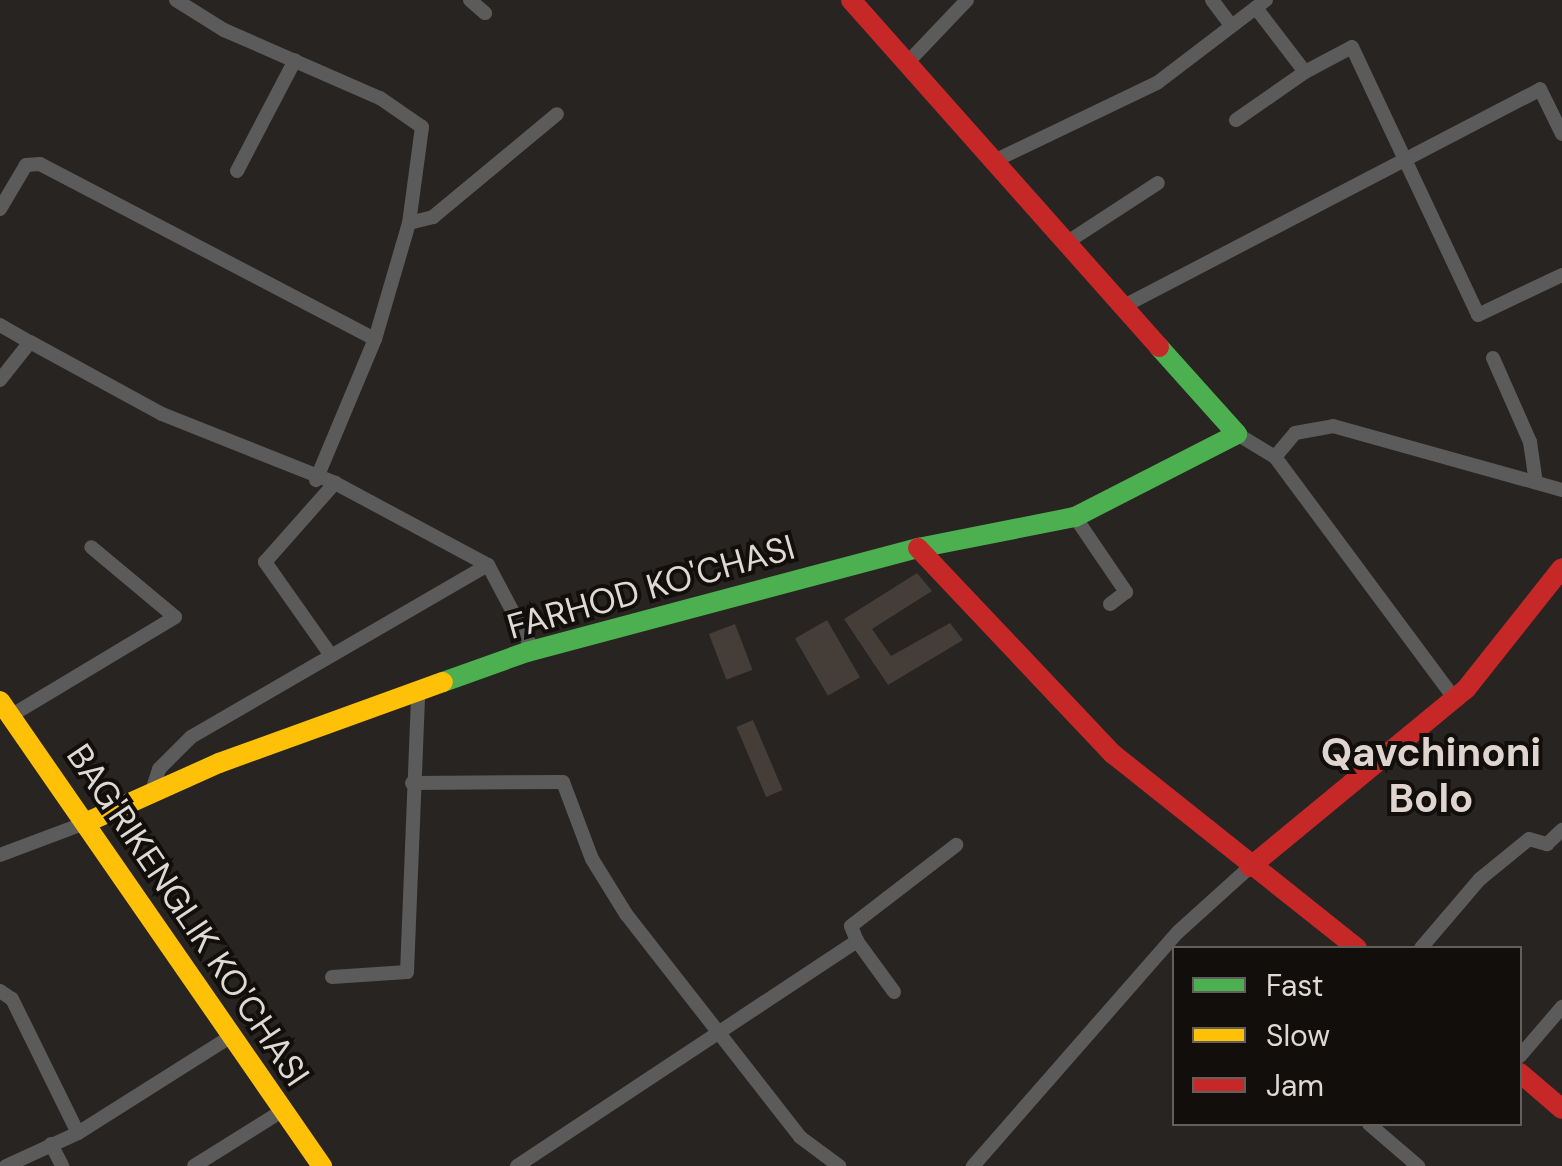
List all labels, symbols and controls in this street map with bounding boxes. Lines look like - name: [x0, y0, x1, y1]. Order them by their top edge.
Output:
- street label: FARHOD KO'CHASI: [503, 526, 799, 648]
- district label: Qavchinoni Bolo: [1321, 728, 1541, 822]
- street label: BAG'RIKENGLIK KO'CHASI: [58, 736, 318, 1094]
- legend: [1172, 946, 1522, 1126]
- text: Fast: [1266, 966, 1324, 1005]
- text: Slow: [1266, 1016, 1330, 1055]
- text: Jam: [1266, 1066, 1324, 1105]

